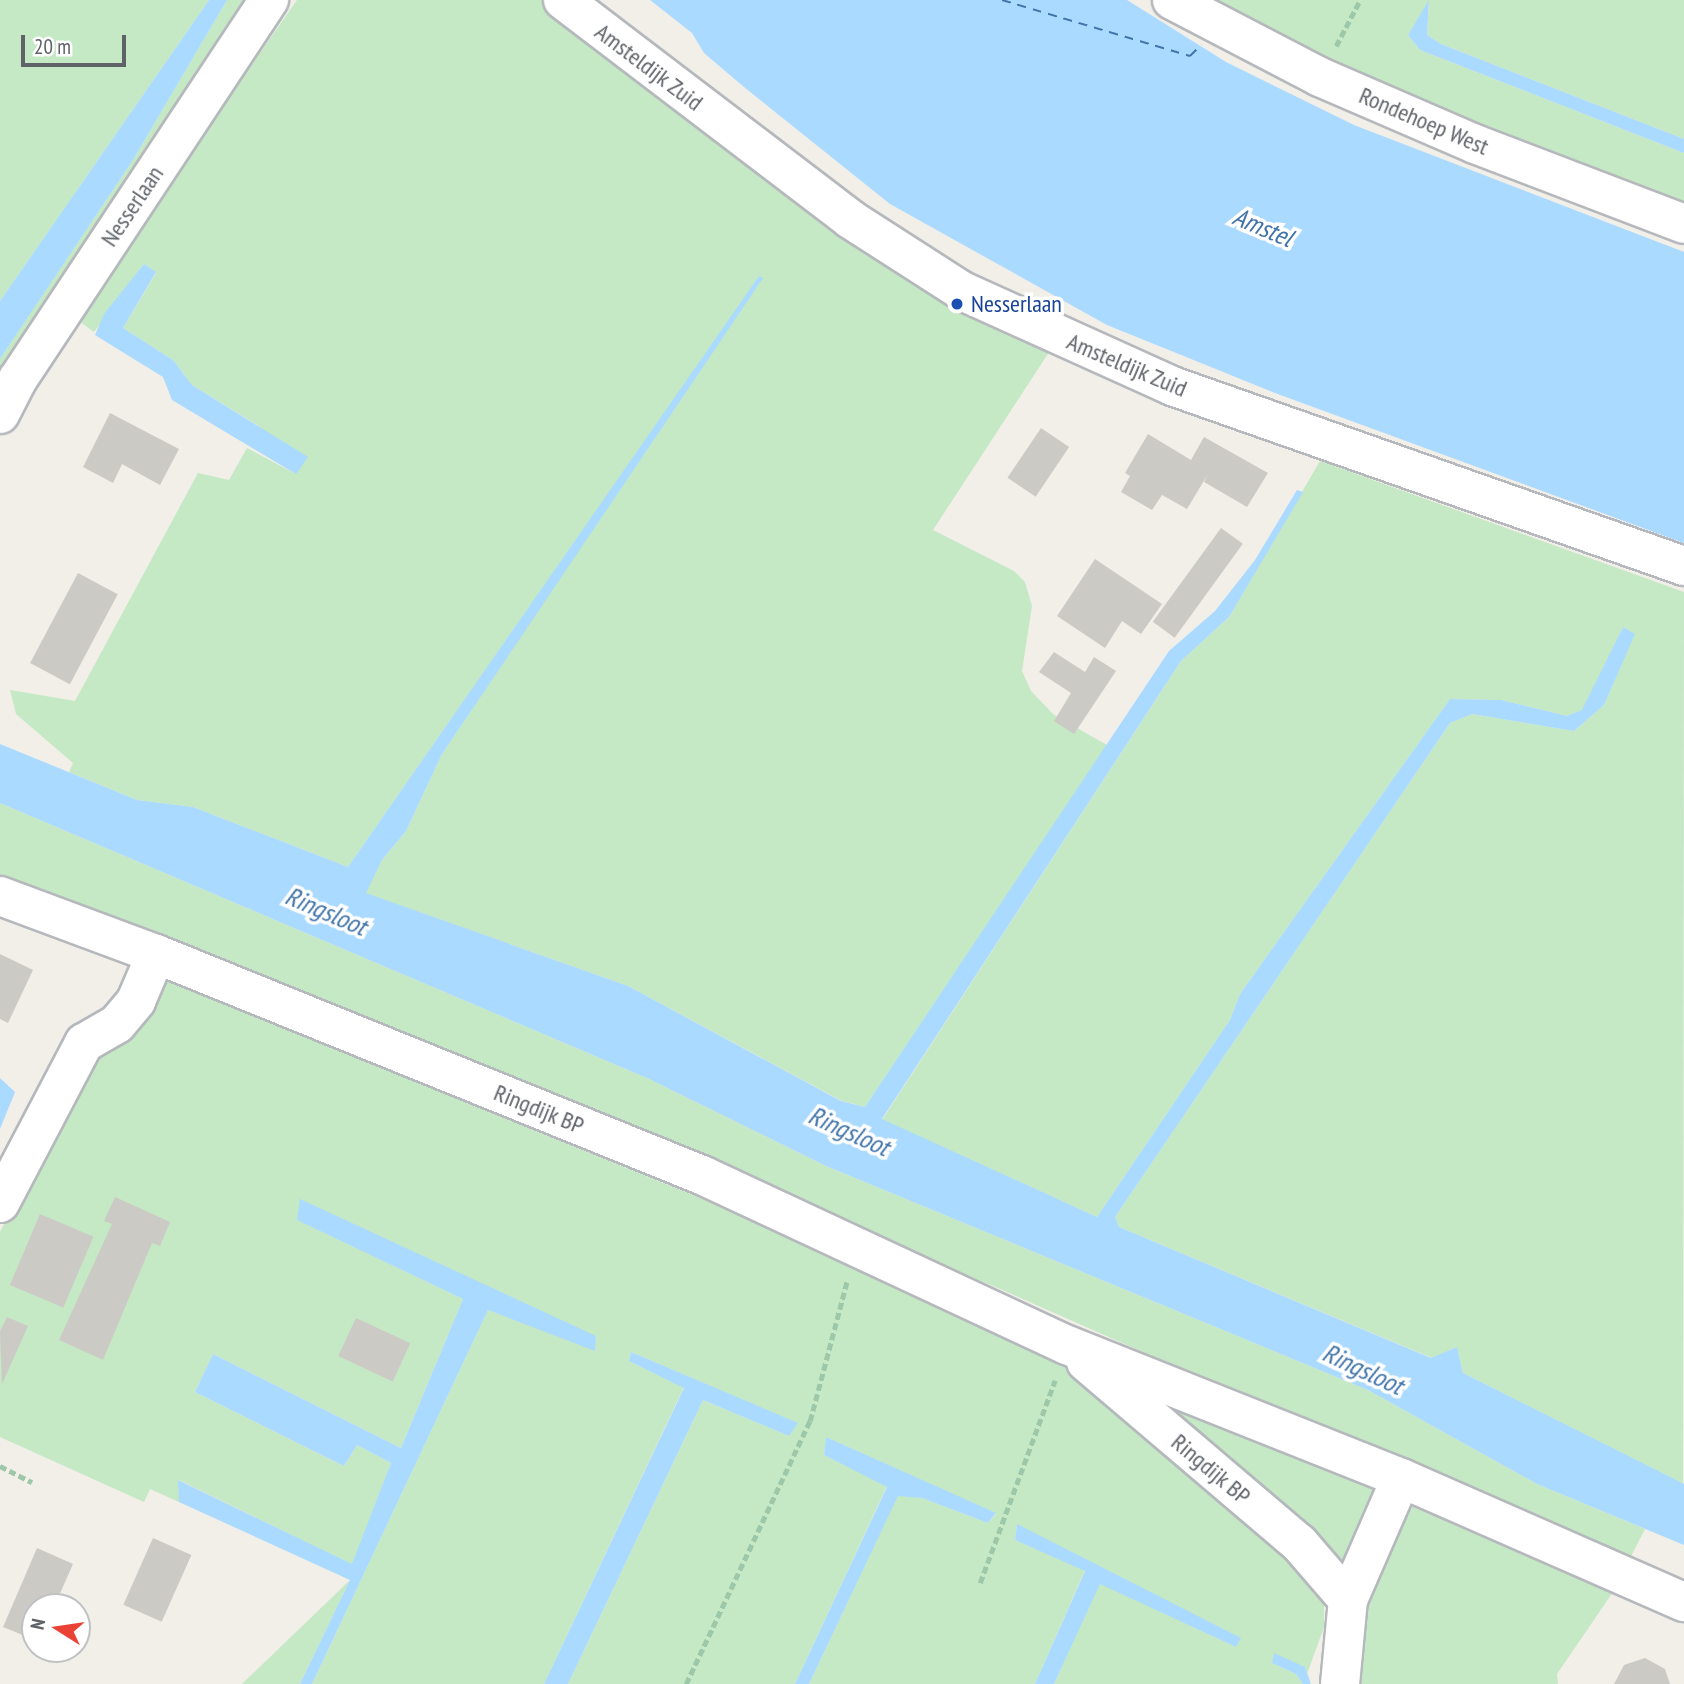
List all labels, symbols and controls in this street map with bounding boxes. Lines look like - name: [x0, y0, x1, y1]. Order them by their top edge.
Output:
- street label: Amsteldijk Zuid: [589, 17, 709, 117]
- scale bar: [24, 21, 130, 65]
- text: 20 m: [34, 33, 71, 60]
- street label: Rondehoep West: [1355, 81, 1493, 161]
- street label: Nesserlaan: [95, 160, 169, 252]
- water label: Amstel: [1228, 201, 1298, 253]
- place label: Nesserlaan: [971, 290, 1062, 318]
- marker: Nesserlaan: [949, 296, 965, 312]
- street label: Amsteldijk Zuid: [1062, 327, 1192, 403]
- water label: Ringsloot: [281, 880, 371, 942]
- street label: Ringdijk BP: [490, 1078, 588, 1140]
- water label: Ringsloot: [804, 1099, 894, 1163]
- water label: Ringsloot: [1318, 1337, 1408, 1401]
- street label: Ringdijk BP: [1165, 1427, 1257, 1511]
- north arrow: [21, 1593, 91, 1663]
- text: N: [25, 1617, 50, 1632]

